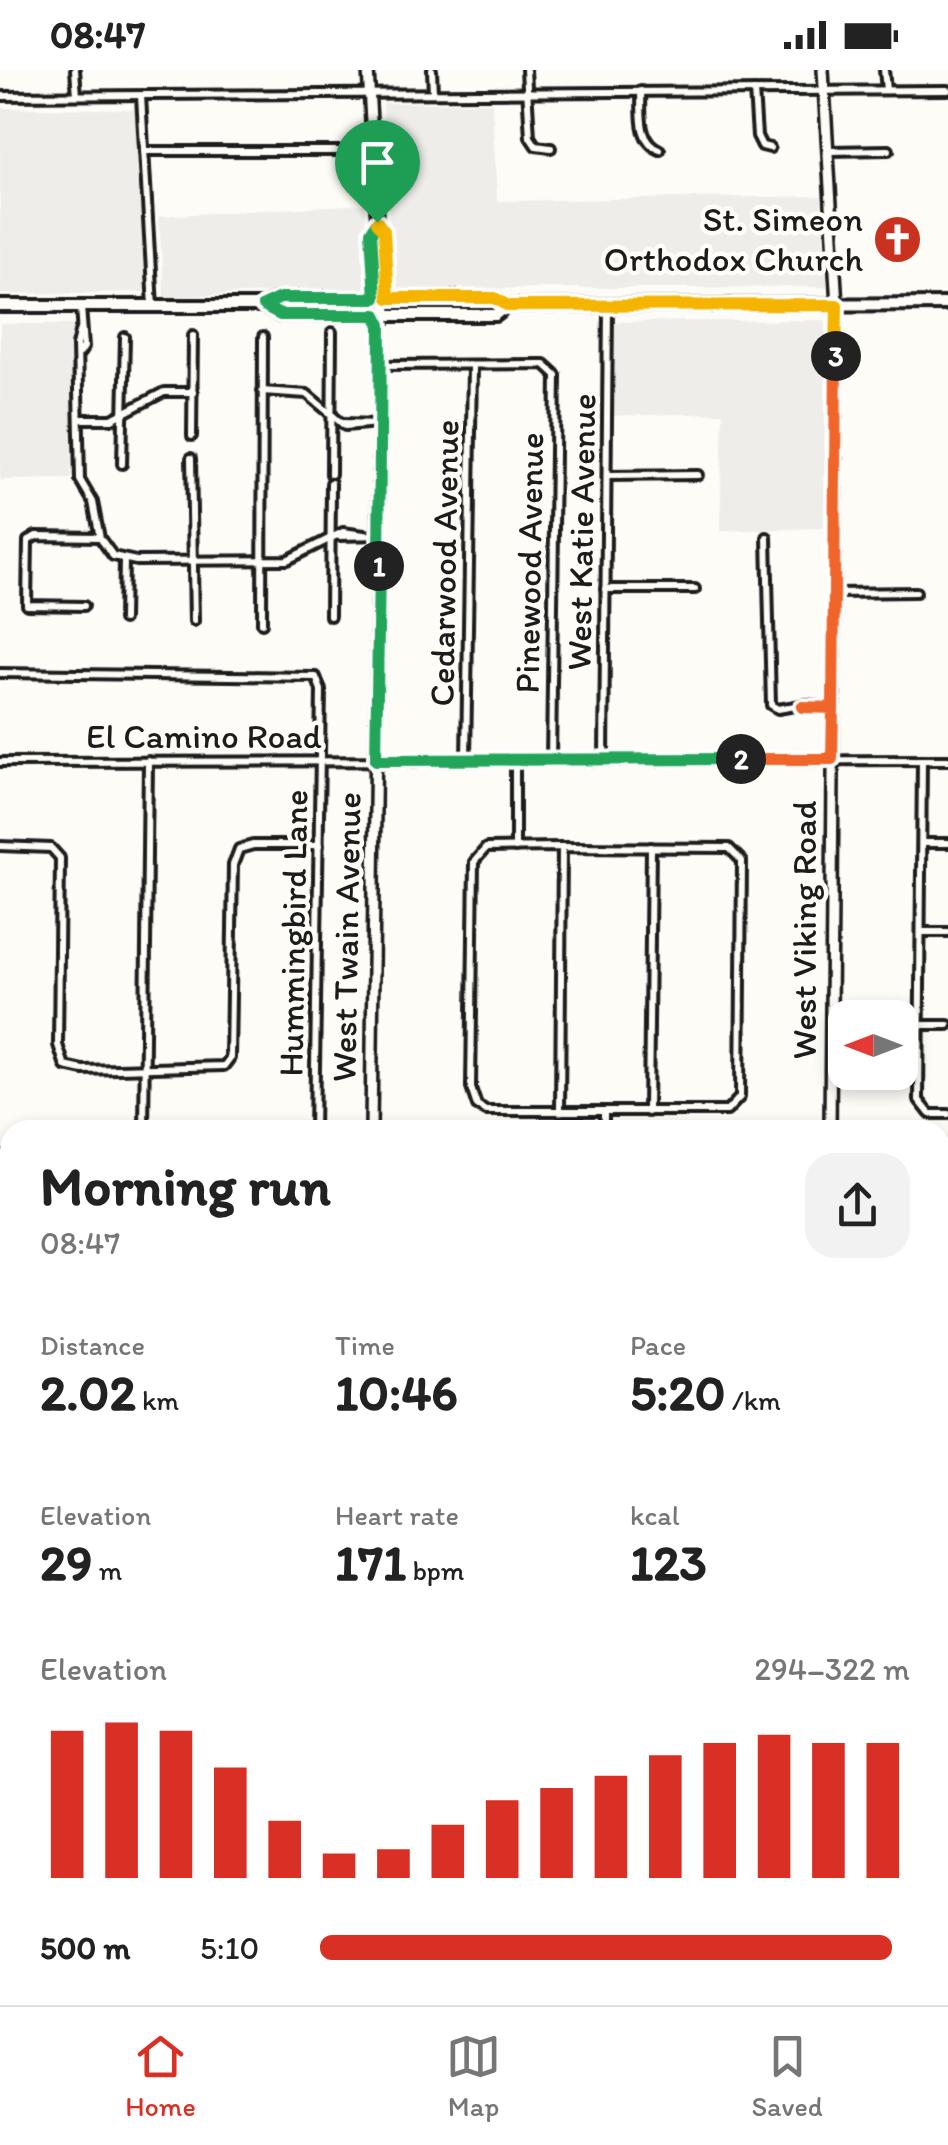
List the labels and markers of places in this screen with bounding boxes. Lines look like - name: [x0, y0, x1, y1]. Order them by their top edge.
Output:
- pin: [335, 120, 420, 223]
- place label: St. Simeon Orthodox Church: [604, 198, 863, 280]
- church icon: St. Simeon Orthodox Church: [872, 213, 924, 265]
- pin: 3: [811, 331, 861, 381]
- pin: 1: [354, 541, 404, 591]
- pin: 2: [716, 734, 766, 784]

